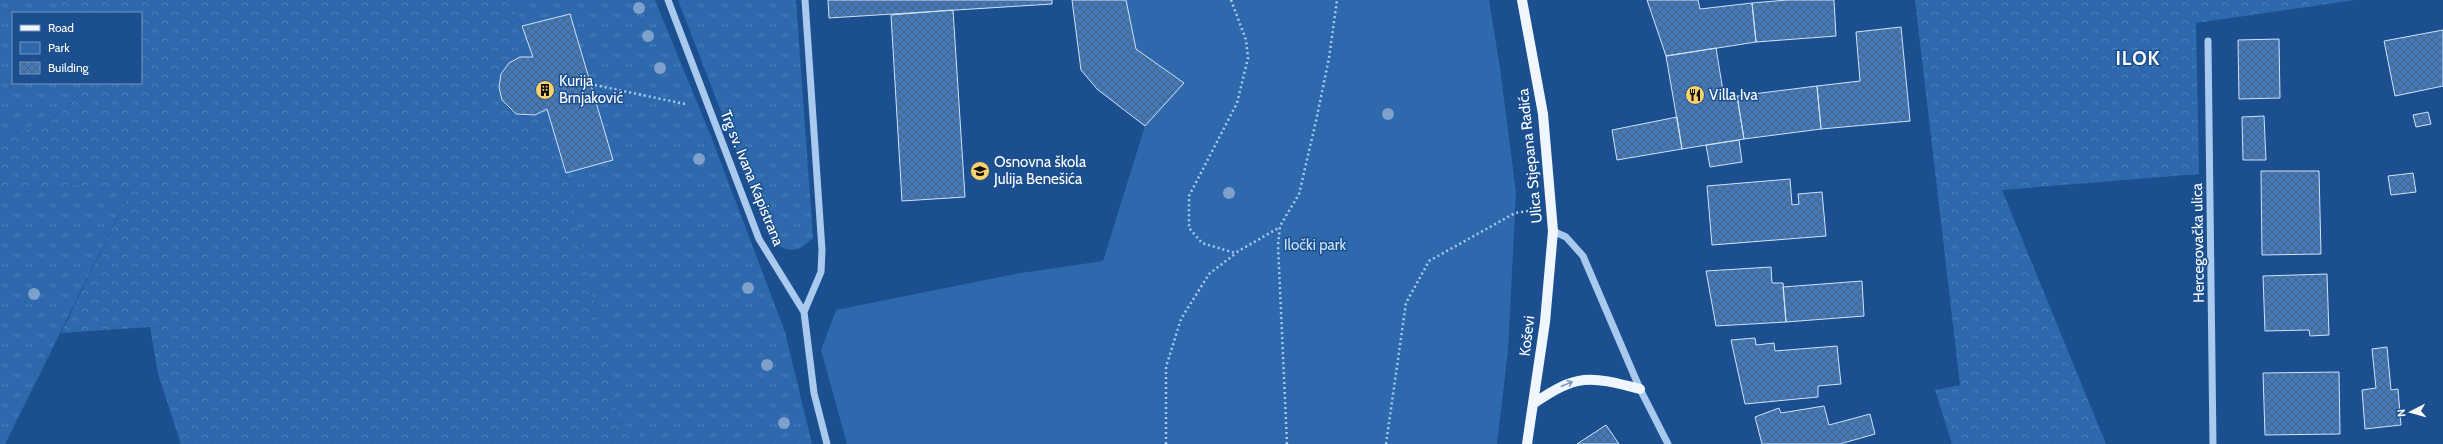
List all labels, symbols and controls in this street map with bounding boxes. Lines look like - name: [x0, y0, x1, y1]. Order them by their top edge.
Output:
- legend: [12, 12, 142, 84]
- text: Road: [48, 20, 74, 35]
- text: Park: [48, 40, 70, 55]
- district label: ILOK: [2116, 47, 2160, 70]
- text: Building: [48, 60, 90, 75]
- place label: Kurija Brnjaković: [559, 72, 623, 107]
- building icon: Kurija Brnjaković: [534, 79, 556, 101]
- restaurant icon: Villa Iva: [1684, 84, 1706, 106]
- place label: Villa Iva: [1709, 86, 1759, 104]
- street label: Ulica Stjepana Radića: [1514, 87, 1546, 224]
- street label: Trg sv. Ivana Kapistrana: [717, 107, 788, 249]
- place label: Osnovna škola Julija Benešića: [993, 153, 1087, 188]
- school or university icon: Osnovna škola Julija Benešića: [969, 160, 991, 182]
- street label: Hercegovačka ulica: [2188, 182, 2208, 303]
- park label: Iločki park: [1284, 236, 1347, 254]
- street label: Koševi: [1516, 315, 1538, 357]
- one-way arrow: [1560, 380, 1572, 388]
- north arrow: [2391, 392, 2431, 432]
- text: N: [2394, 408, 2408, 418]

